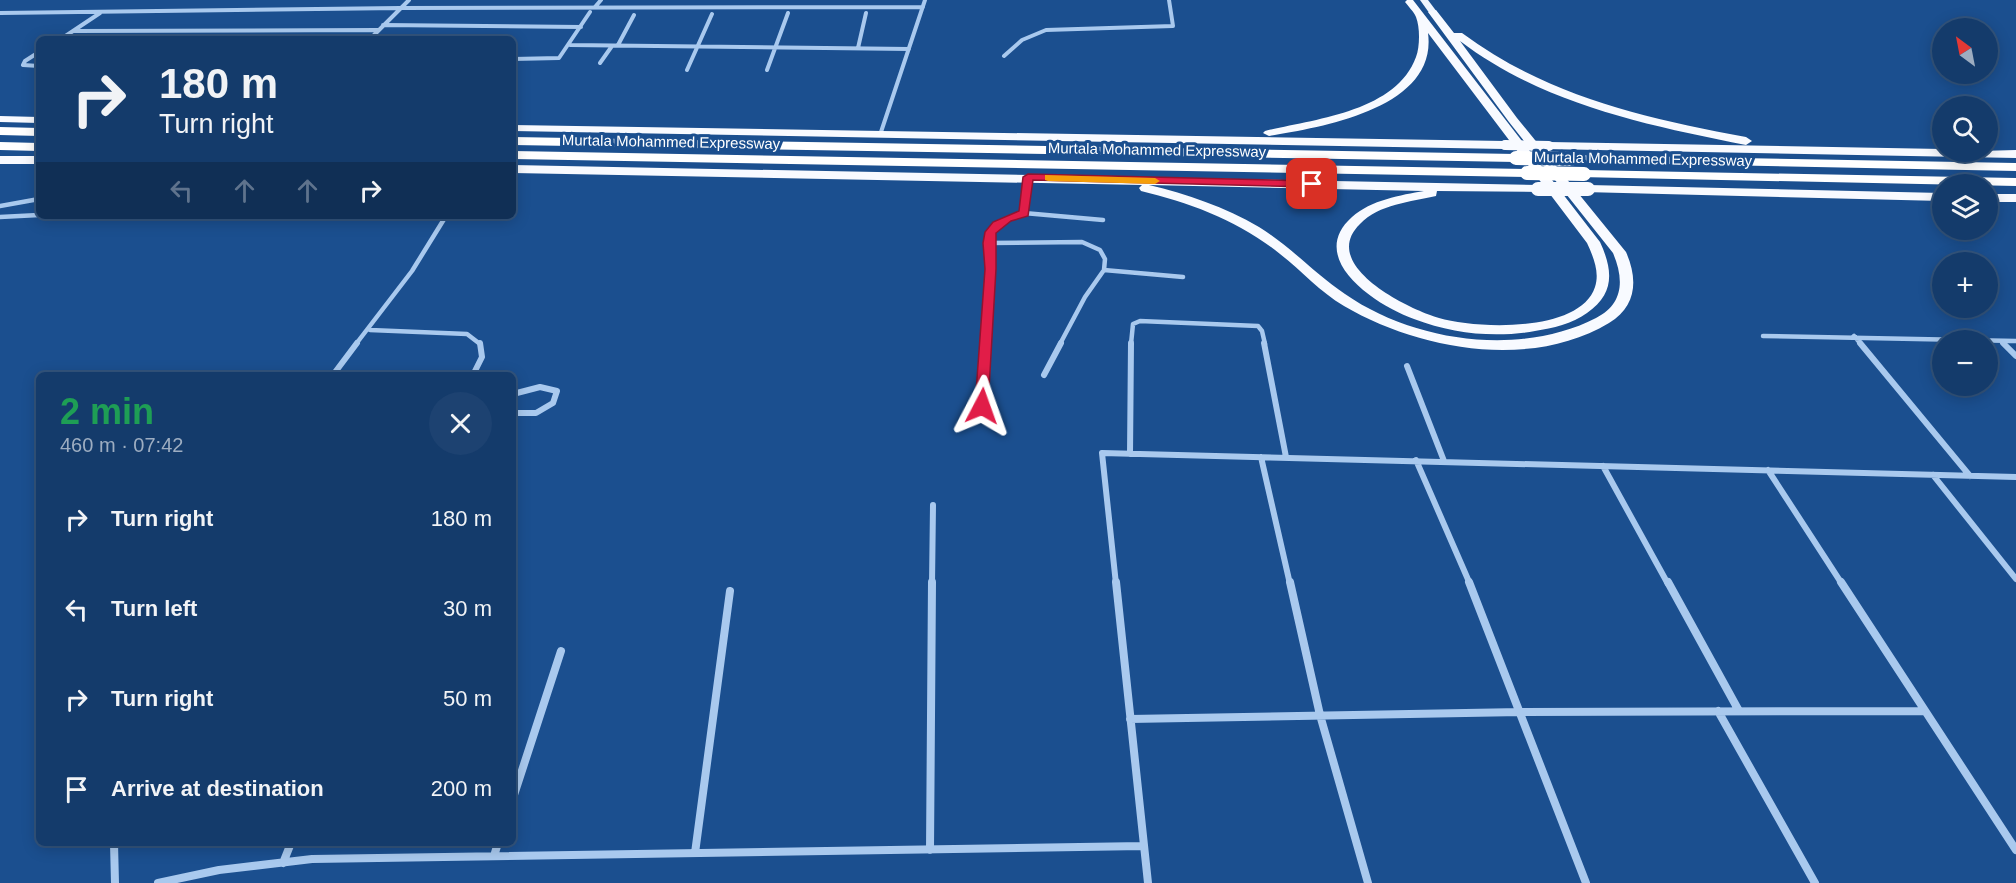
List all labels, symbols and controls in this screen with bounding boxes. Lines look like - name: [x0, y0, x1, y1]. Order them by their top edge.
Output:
- north arrow: [1932, 18, 1998, 84]
- map controls: [1932, 18, 1998, 396]
- icon: right: [60, 60, 138, 138]
- text: 180 m: [159, 60, 278, 107]
- button: search: [1932, 96, 1998, 162]
- text: Turn right: [159, 109, 274, 139]
- street label: Murtala Mohammed Expressway: [562, 131, 781, 152]
- street label: Murtala Mohammed Expressway: [1048, 139, 1267, 160]
- street label: Murtala Mohammed Expressway: [1534, 148, 1753, 169]
- pin: [1286, 158, 1337, 209]
- icon: arrive: [1295, 167, 1328, 200]
- icon: left: [165, 174, 198, 207]
- icon: ahead: [228, 174, 261, 207]
- icon: ahead: [291, 174, 324, 207]
- icon: right: [354, 174, 387, 207]
- button: layers: [1932, 174, 1998, 240]
- button: +: [1932, 252, 1998, 318]
- button: −: [1932, 330, 1998, 396]
- position arrow: [950, 374, 1014, 438]
- text: 2 min: [60, 391, 154, 432]
- button: close: [429, 392, 492, 455]
- text: 460 m · 07:42: [60, 434, 183, 456]
- icon: right: [60, 503, 93, 536]
- text: Turn right: [111, 506, 213, 531]
- text: 180 m: [431, 506, 492, 531]
- icon: left: [60, 593, 93, 626]
- text: Turn left: [111, 596, 197, 621]
- text: 30 m: [443, 596, 492, 621]
- icon: right: [60, 683, 93, 716]
- text: Turn right: [111, 686, 213, 711]
- text: 50 m: [443, 686, 492, 711]
- icon: arrive: [60, 773, 93, 806]
- text: Arrive at destination: [111, 776, 324, 801]
- text: 200 m: [431, 776, 492, 801]

